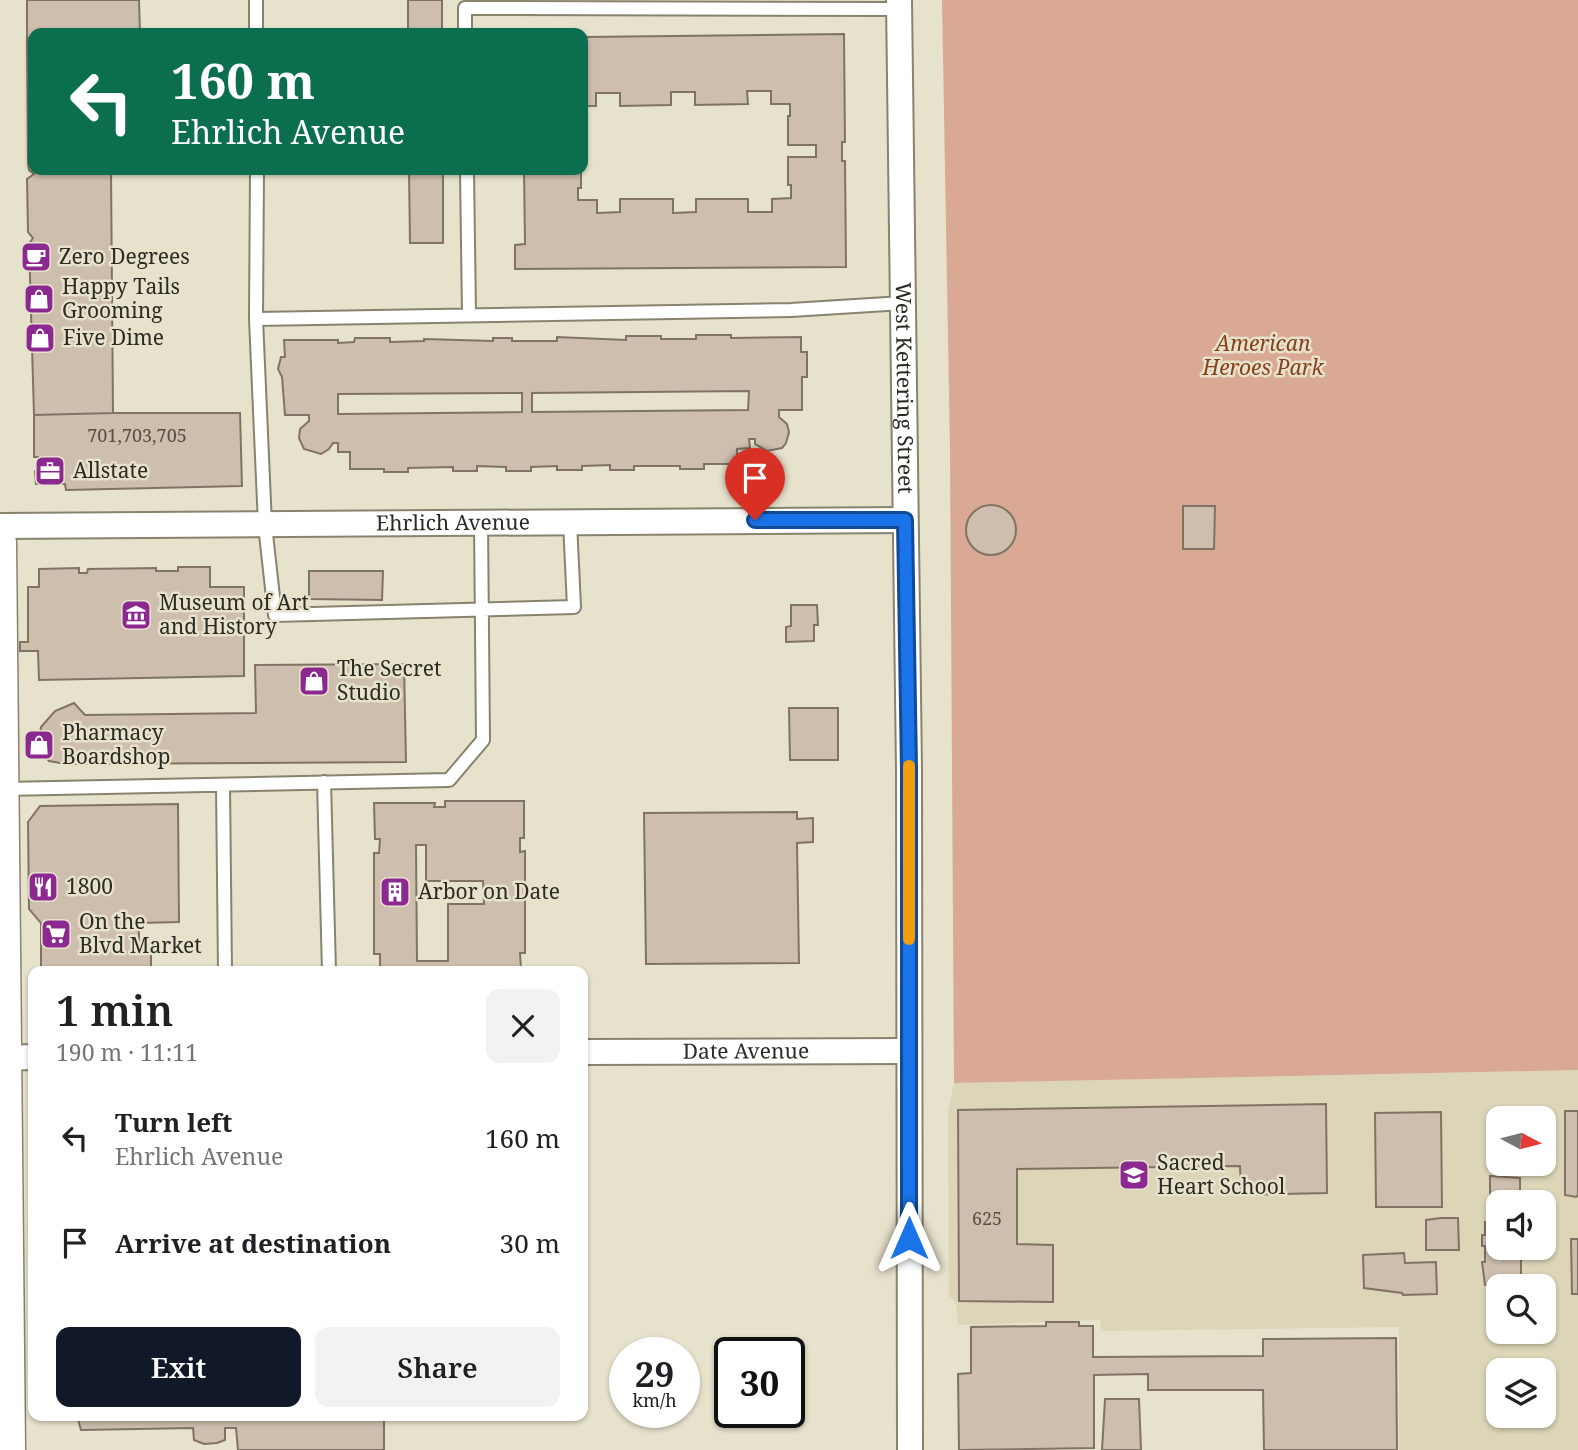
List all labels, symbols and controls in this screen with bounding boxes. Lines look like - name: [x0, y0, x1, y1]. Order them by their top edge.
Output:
- text: 160 m: [171, 47, 315, 113]
- icon: left: [56, 56, 147, 147]
- text: Ehrlich Avenue: [171, 110, 405, 153]
- cafe icon: Zero Degrees: [19, 240, 53, 274]
- place label: Zero Degrees: [59, 242, 190, 270]
- place label: Happy Tails Grooming: [62, 272, 180, 324]
- shop icon: Happy Tails Grooming: [22, 282, 56, 316]
- street label: West Kettering Street: [890, 282, 920, 494]
- shop icon: Five Dime: [23, 321, 57, 355]
- place label: Five Dime: [63, 323, 164, 351]
- park label: American Heroes Park: [1202, 329, 1325, 381]
- house number: 701,703,705: [87, 423, 187, 447]
- pin: [725, 448, 785, 520]
- office icon: Allstate: [33, 454, 67, 488]
- place label: Allstate: [73, 456, 148, 484]
- icon: arrive: [736, 459, 774, 497]
- street label: Ehrlich Avenue: [376, 507, 530, 537]
- place label: Museum of Art and History: [159, 588, 309, 640]
- museum icon: Museum of Art and History: [119, 598, 153, 632]
- place label: The Secret Studio: [337, 654, 441, 706]
- shop icon: The Secret Studio: [297, 664, 331, 698]
- place label: Pharmacy Boardshop: [62, 718, 170, 770]
- shop icon: Pharmacy Boardshop: [22, 728, 56, 762]
- restaurant icon: 1800: [26, 870, 60, 904]
- place label: 1800: [66, 872, 113, 900]
- building icon: Arbor on Date: [378, 875, 412, 909]
- place label: Arbor on Date: [418, 877, 560, 905]
- place label: On the Blvd Market: [79, 907, 202, 959]
- supermarket icon: On the Blvd Market: [39, 917, 73, 951]
- text: 1 min: [56, 981, 173, 1038]
- button: close: [486, 989, 560, 1063]
- text: 190 m · 11:11: [56, 1036, 198, 1068]
- street label: Date Avenue: [683, 1036, 809, 1065]
- text: Turn left: [115, 1104, 232, 1140]
- north arrow: [1486, 1106, 1556, 1176]
- map controls: [1486, 1106, 1556, 1428]
- icon: left: [56, 1119, 94, 1157]
- text: 160 m: [485, 1120, 560, 1156]
- text: Ehrlich Avenue: [115, 1140, 283, 1172]
- place label: Sacred Heart School: [1157, 1148, 1286, 1200]
- school or university icon: Sacred Heart School: [1117, 1158, 1151, 1192]
- button: sound: [1486, 1190, 1556, 1260]
- position arrow: [872, 1201, 946, 1275]
- house number: 625: [972, 1206, 1002, 1230]
- icon: arrive: [56, 1224, 94, 1262]
- text: Arrive at destination: [115, 1225, 391, 1261]
- text: 30 m: [500, 1225, 560, 1261]
- button: search: [1486, 1274, 1556, 1344]
- button: Exit: [56, 1327, 301, 1407]
- button: Share: [315, 1327, 560, 1407]
- speed limit sign: 30: [714, 1337, 805, 1428]
- text: 29: [635, 1350, 674, 1397]
- button: layers: [1486, 1358, 1556, 1428]
- text: km/h: [632, 1388, 677, 1412]

